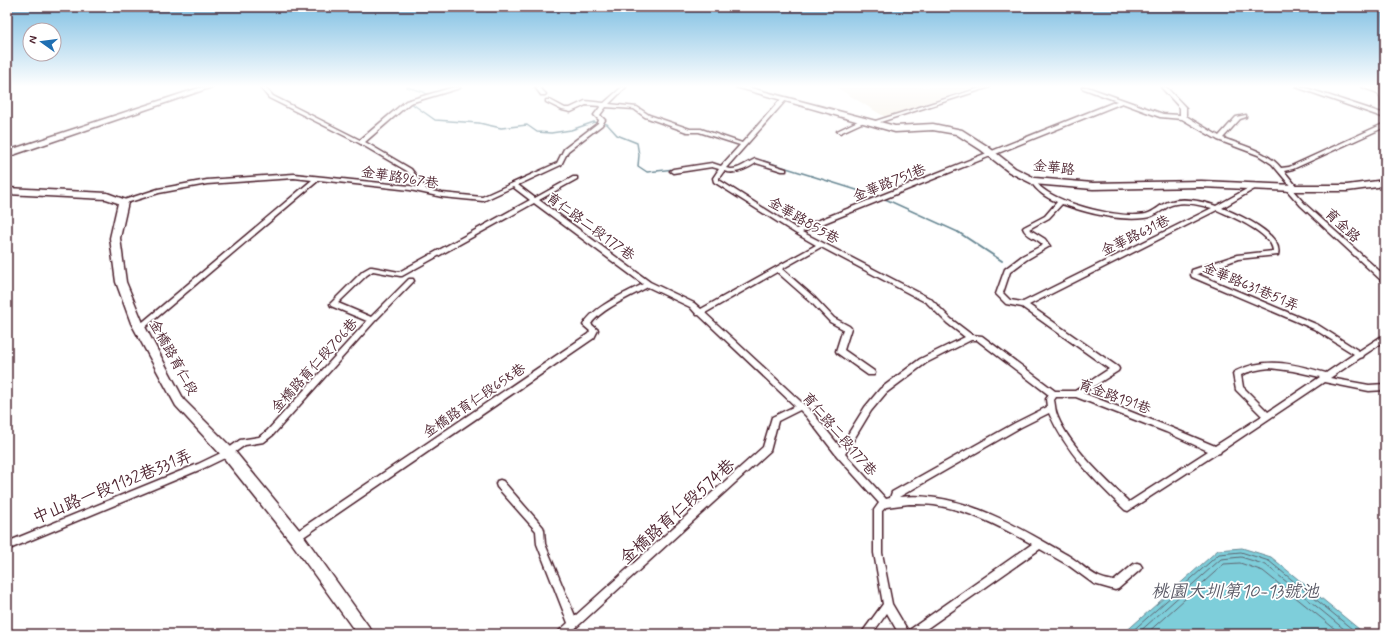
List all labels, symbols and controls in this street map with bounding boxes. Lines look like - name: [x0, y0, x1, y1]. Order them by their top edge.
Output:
- north arrow: [22, 22, 62, 62]
- text: N: [26, 35, 41, 45]
- street label: 金華路: [1032, 157, 1076, 179]
- street label: 金華路751巷: [850, 160, 930, 206]
- street label: 金華路967巷: [360, 163, 441, 193]
- street label: 育仁路二段177巷: [543, 189, 639, 266]
- street label: 金華路855巷: [765, 193, 843, 249]
- street label: 育金路: [1321, 205, 1364, 247]
- street label: 金華路631巷: [1098, 211, 1174, 260]
- street label: 金華路631巷51弄: [1200, 259, 1302, 315]
- street label: 金橋路育仁段706巷: [268, 314, 363, 417]
- street label: 金橋路育仁段: [145, 316, 201, 399]
- street label: 金橋路育仁段658巷: [420, 359, 530, 442]
- street label: 育金路191巷: [1076, 375, 1154, 419]
- street label: 育仁路二段177巷: [798, 389, 881, 481]
- street label: 中山路一段1132巷331弄: [29, 445, 196, 529]
- street label: 金橋路育仁段574巷: [615, 453, 741, 569]
- water label: 桃園大圳第10-13號池: [1151, 580, 1320, 604]

